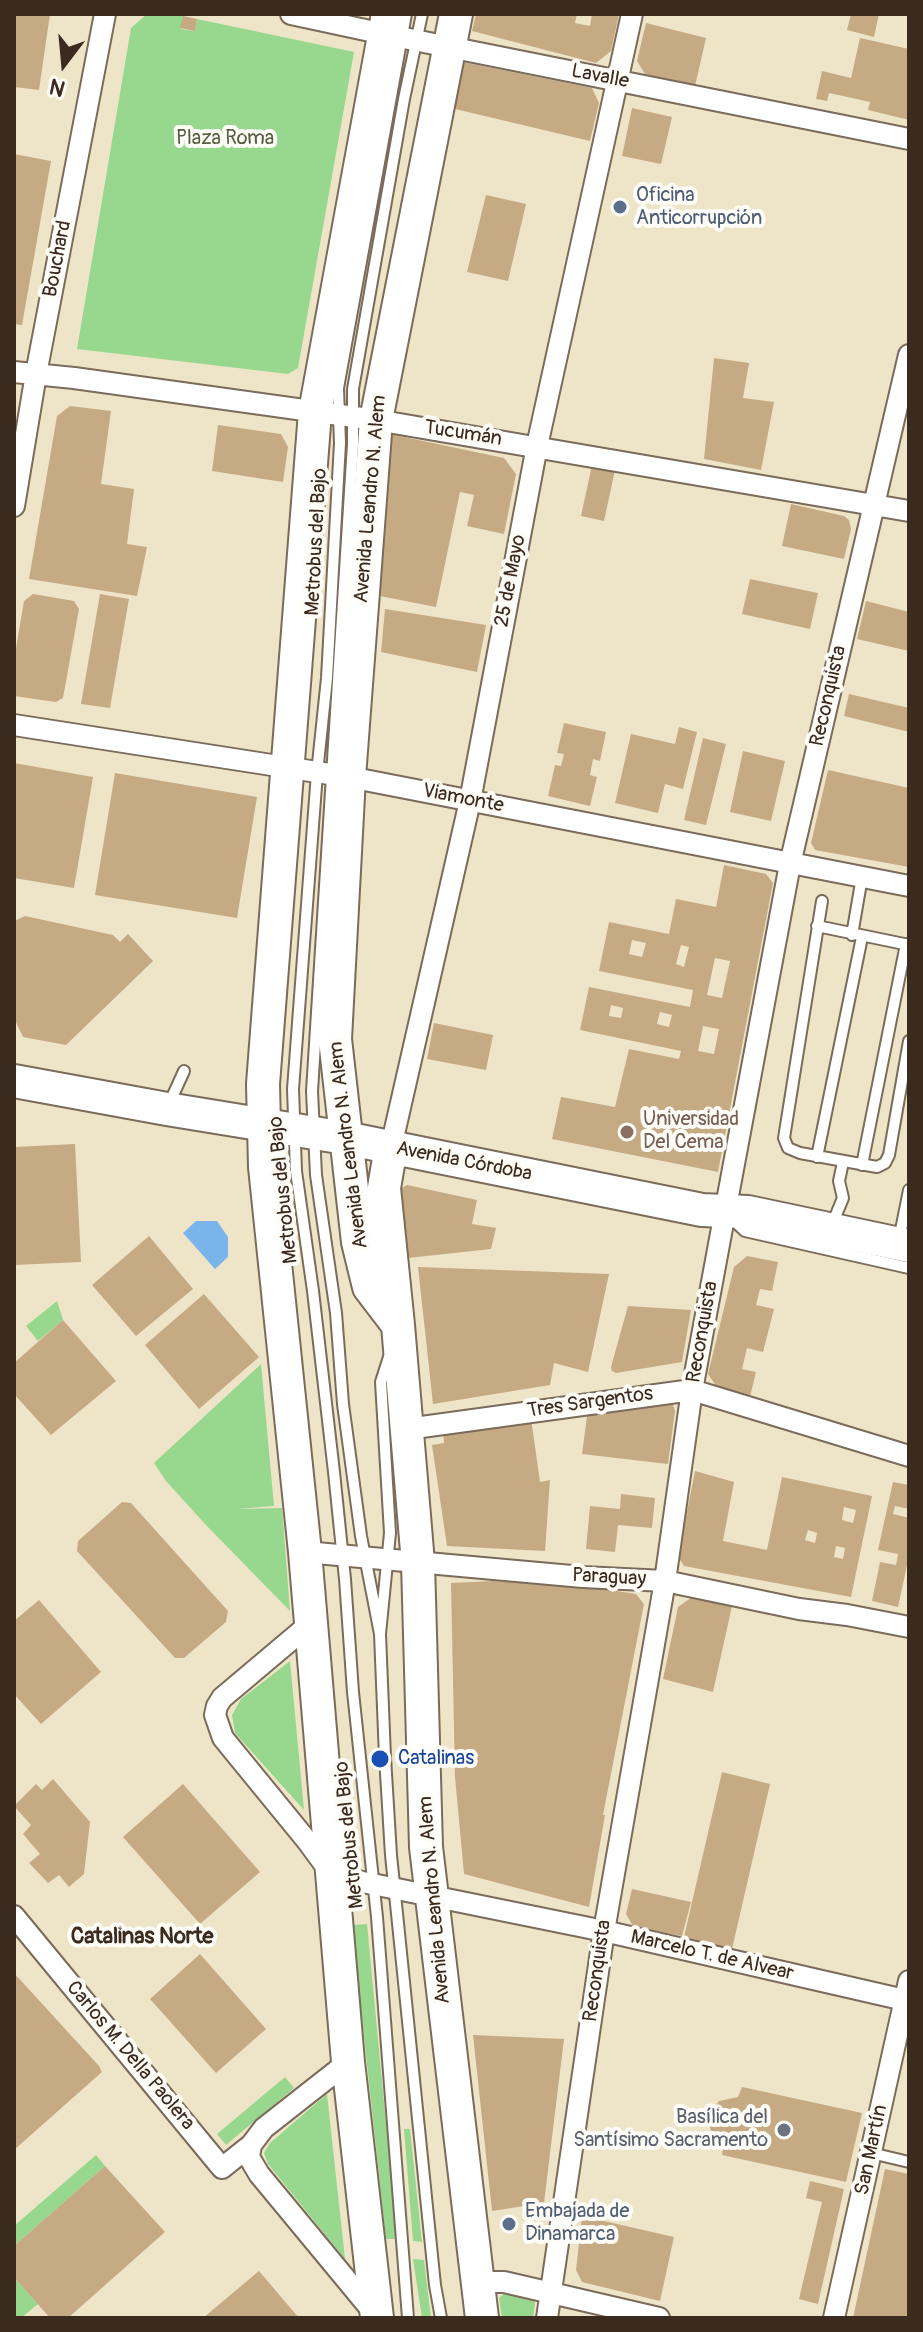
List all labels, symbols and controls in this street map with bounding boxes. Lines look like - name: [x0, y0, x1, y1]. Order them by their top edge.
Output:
- north arrow: [24, 24, 104, 104]
- street label: Lavalle: [569, 60, 631, 94]
- text: N: [46, 72, 68, 103]
- park label: Plaza Roma: [176, 127, 274, 151]
- place label: Oficina Anticorrupción: [636, 184, 762, 231]
- marker: Oficina Anticorrupción: [611, 198, 629, 216]
- street label: Bouchard: [39, 219, 77, 299]
- street label: Avenida Leandro N. Alem: [350, 394, 392, 604]
- street label: Tucumán: [422, 416, 504, 452]
- street label: Metrobus del Bajo: [301, 468, 333, 616]
- street label: 25 de Mayo: [490, 533, 532, 629]
- street label: Reconquista: [806, 643, 852, 749]
- street label: Viamonte: [420, 779, 506, 819]
- street label: Avenida Leandro N. Alem: [324, 1040, 374, 1250]
- place label: Universidad Del Cema: [643, 1108, 739, 1155]
- street label: Metrobus del Bajo: [264, 1115, 304, 1265]
- marker: Universidad Del Cema: [618, 1123, 636, 1141]
- street label: Avenida Córdoba: [394, 1137, 534, 1187]
- street label: Reconquista: [682, 1279, 724, 1385]
- street label: Tres Sargentos: [526, 1382, 654, 1424]
- street label: Paraguay: [571, 1564, 647, 1592]
- place label: Catalinas: [398, 1747, 474, 1771]
- marker: Catalinas: [369, 1748, 391, 1770]
- street label: Metrobus del Bajo: [330, 1760, 370, 1910]
- street label: Avenida Leandro N. Alem: [414, 1795, 456, 2005]
- street label: Reconquista: [579, 1918, 617, 2024]
- district label: Catalinas Norte: [71, 1924, 213, 1950]
- street label: Marcelo T. de Alvear: [628, 1926, 796, 1986]
- street label: Carlos M. Della Paolera: [61, 1977, 199, 2135]
- street label: San Martín: [851, 2103, 893, 2197]
- place label: Basílica del Santísimo Sacramento: [573, 2106, 768, 2153]
- marker: Basílica del Santísimo Sacramento: [775, 2121, 793, 2139]
- place label: Embajada de Dinamarca: [525, 2200, 629, 2247]
- marker: Embajada de Dinamarca: [500, 2215, 518, 2233]

